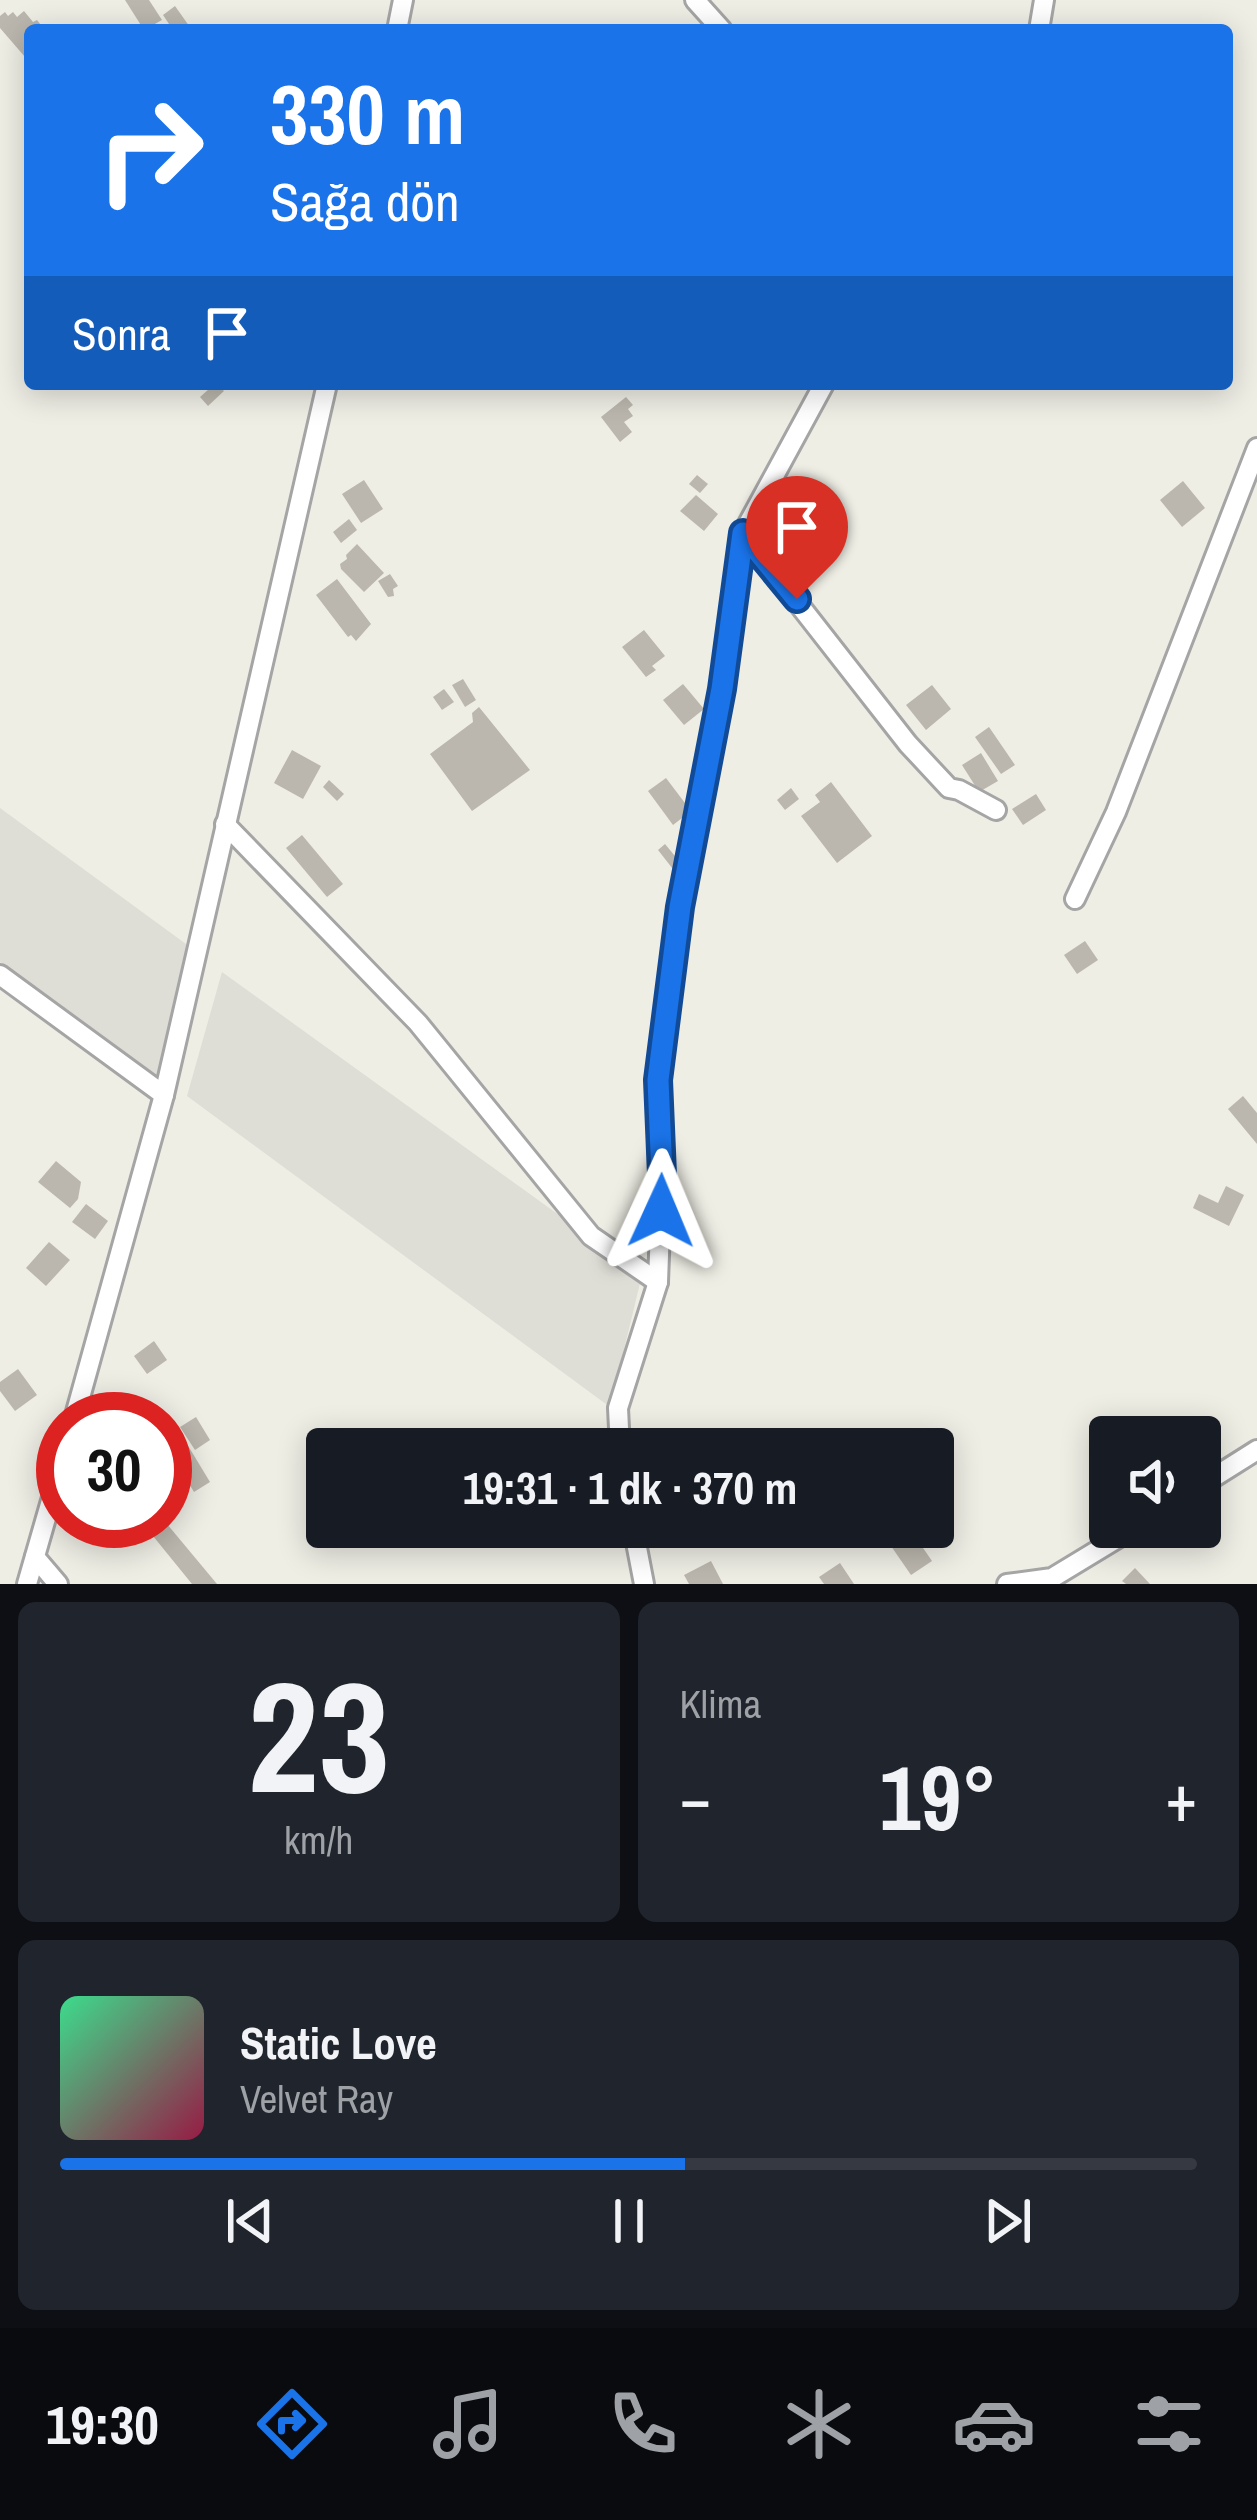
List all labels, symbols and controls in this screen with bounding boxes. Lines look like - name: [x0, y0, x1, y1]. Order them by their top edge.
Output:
- text: 330 m: [270, 57, 465, 170]
- icon: right: [72, 72, 228, 228]
- text: Sağa dön: [270, 165, 460, 238]
- icon: arrive: [194, 300, 260, 366]
- text: Sonra: [72, 303, 170, 364]
- pin: [746, 476, 848, 599]
- icon: arrive: [764, 494, 830, 560]
- position arrow: [598, 1148, 724, 1274]
- speed limit sign: 30: [36, 1392, 192, 1548]
- map controls: [1089, 1416, 1221, 1548]
- button: sound: [1089, 1416, 1221, 1548]
- text: 19:31 · 1 dk · 370 m: [463, 1457, 797, 1518]
- text: 23: [248, 1631, 390, 1841]
- text: Klima: [680, 1678, 761, 1730]
- text: 19°: [879, 1737, 997, 1858]
- text: −: [680, 1753, 711, 1842]
- text: +: [1165, 1753, 1197, 1842]
- text: km/h: [284, 1814, 353, 1866]
- text: Static Love: [240, 2012, 437, 2073]
- text: Velvet Ray: [240, 2073, 393, 2125]
- icon: previous: [217, 2188, 283, 2254]
- icon: pause: [596, 2188, 662, 2254]
- icon: next: [975, 2188, 1041, 2254]
- icon: directions: [250, 2382, 334, 2466]
- icon: music: [426, 2382, 510, 2466]
- icon: phone: [601, 2382, 685, 2466]
- icon: climate: [777, 2382, 861, 2466]
- icon: car: [952, 2382, 1036, 2466]
- icon: filters: [1127, 2382, 1211, 2466]
- text: 19:30: [46, 2388, 159, 2461]

